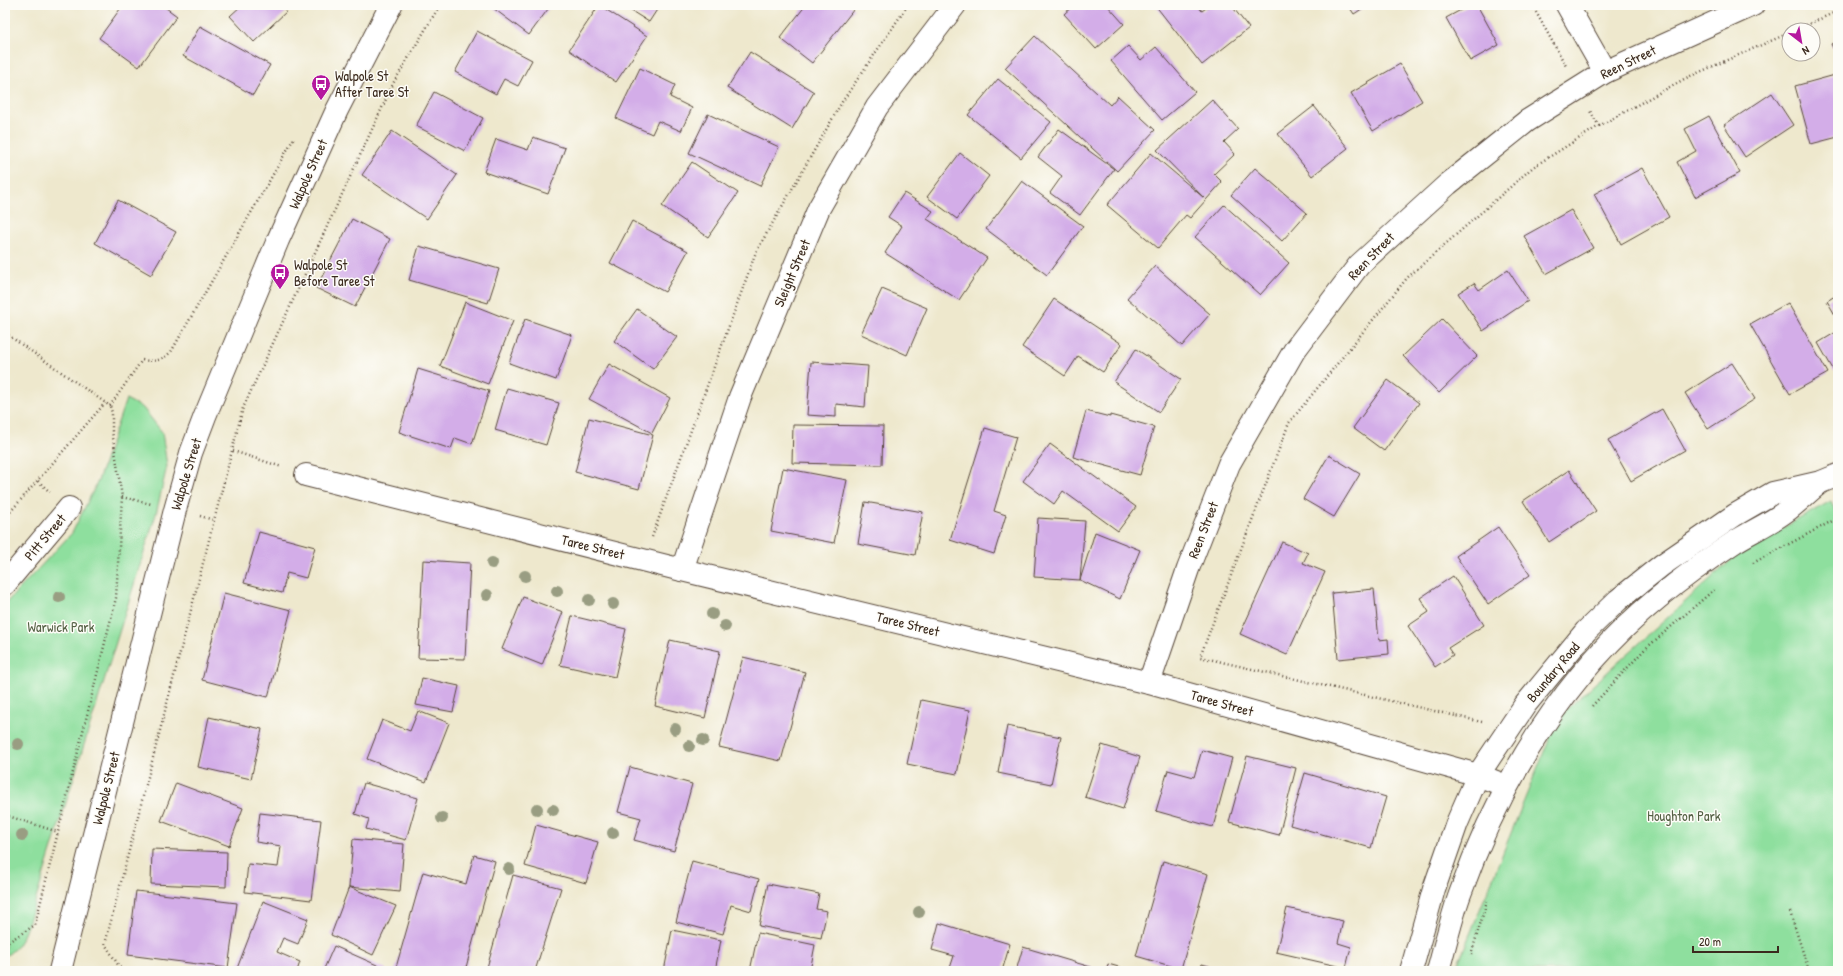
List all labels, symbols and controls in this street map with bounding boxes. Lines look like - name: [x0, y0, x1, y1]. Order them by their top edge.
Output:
- north arrow: [1781, 22, 1821, 62]
- street label: Reen Street: [1597, 40, 1659, 83]
- text: N: [1800, 43, 1812, 58]
- place label: Walpole St After Taree St: [335, 66, 409, 101]
- bus stop icon: Walpole St After Taree St: [310, 73, 332, 101]
- street label: Walpole Street: [284, 136, 332, 212]
- street label: Reen Street: [1343, 227, 1398, 284]
- street label: Sleight Street: [769, 236, 815, 310]
- place label: Walpole St Before Taree St: [294, 255, 375, 290]
- bus stop icon: Walpole St Before Taree St: [269, 262, 291, 290]
- street label: Walpole Street: [166, 435, 207, 513]
- street label: Reen Street: [1183, 498, 1222, 561]
- street label: Pitt Street: [20, 509, 70, 564]
- street label: Taree Street: [560, 530, 627, 564]
- street label: Taree Street: [875, 607, 942, 641]
- park label: Warwick Park: [27, 617, 95, 636]
- street label: Boundary Road: [1522, 637, 1584, 706]
- street label: Taree Street: [1189, 685, 1256, 721]
- street label: Walpole Street: [87, 749, 125, 827]
- park label: Houghton Park: [1647, 806, 1721, 826]
- scale bar: [1693, 928, 1778, 954]
- text: 20 m: [1699, 933, 1721, 950]

